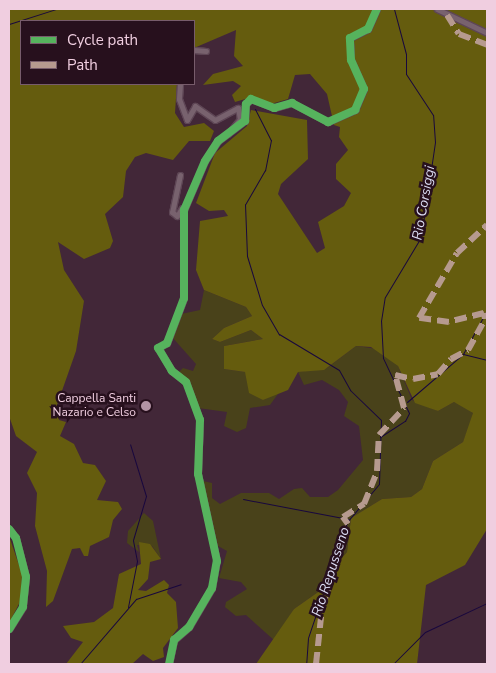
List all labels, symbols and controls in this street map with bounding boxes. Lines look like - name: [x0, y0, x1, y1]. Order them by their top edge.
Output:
- legend: [20, 20, 195, 85]
- text: Cycle path: [67, 30, 138, 50]
- text: Path: [67, 55, 98, 75]
- water label: Rio Corsiggi: [409, 164, 439, 242]
- place label: Cappella Santi Nazario e Celso: [53, 392, 136, 420]
- marker: Cappella Santi Nazario e Celso: [140, 400, 152, 412]
- water label: Rio Repusseno: [309, 525, 353, 619]

